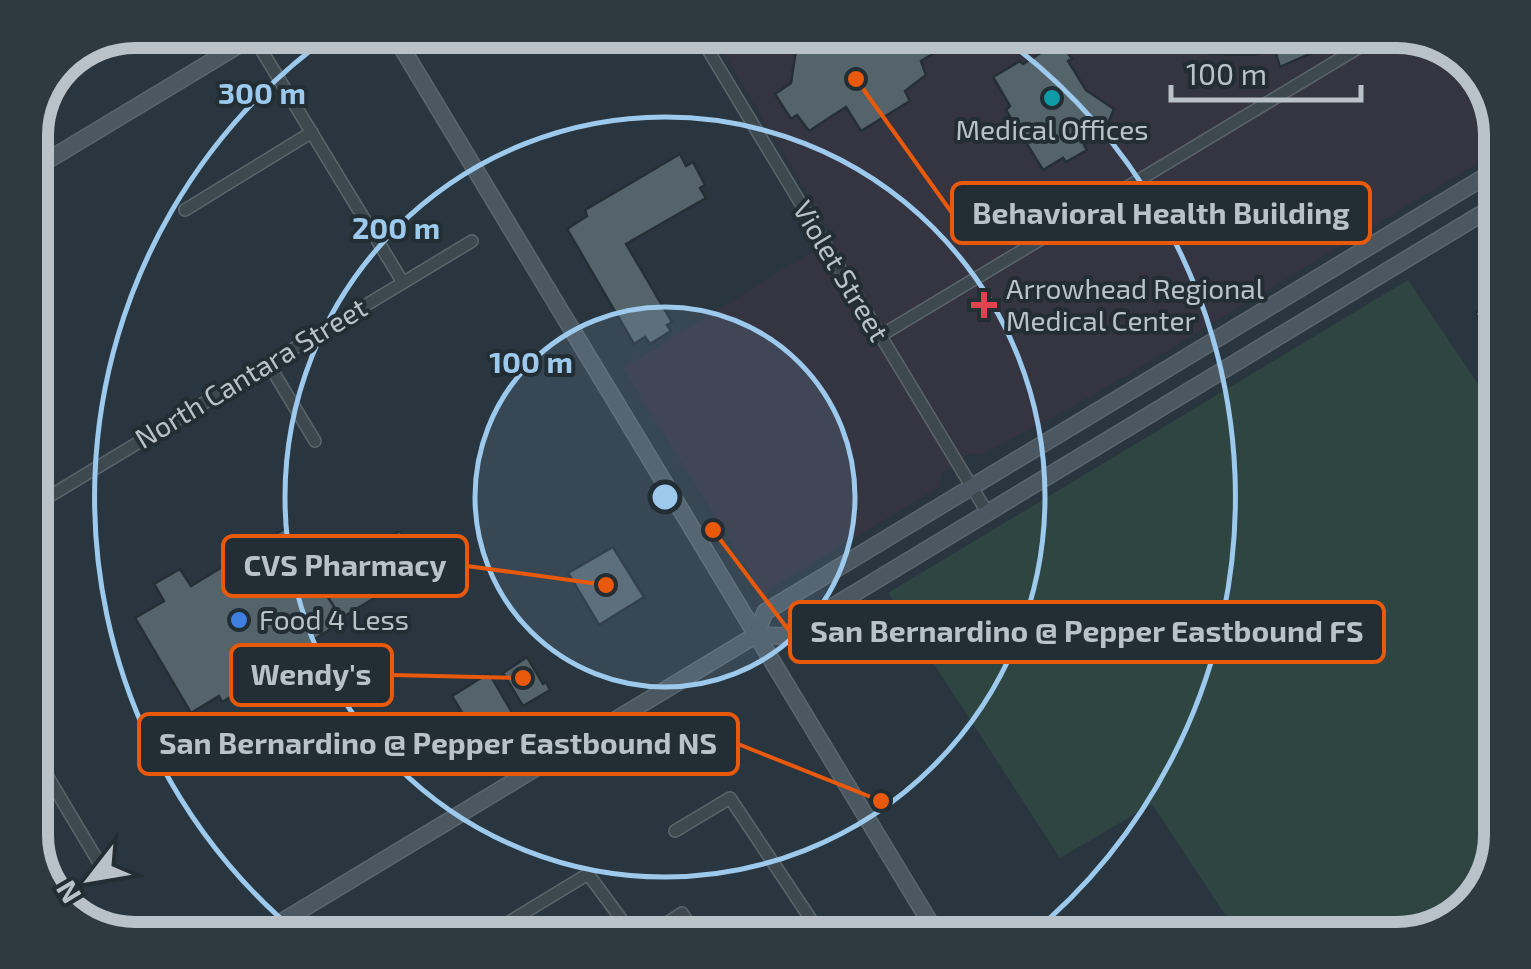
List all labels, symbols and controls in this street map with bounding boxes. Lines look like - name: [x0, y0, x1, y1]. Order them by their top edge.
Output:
- scale bar: [1171, 40, 1361, 102]
- text: 100 m: [1186, 55, 1267, 91]
- text: 300 m: [218, 74, 306, 110]
- marker: Medical Offices: [1041, 87, 1063, 109]
- place label: Medical Offices: [956, 112, 1148, 146]
- callout: Behavioral Health Building: [952, 183, 1370, 243]
- street label: Violet Street: [787, 194, 897, 347]
- text: Behavioral Health Building: [972, 194, 1350, 230]
- text: 200 m: [352, 209, 440, 245]
- place label: Arrowhead Regional Medical Center: [1006, 271, 1265, 337]
- street label: North Cantara Street: [128, 289, 373, 455]
- marker: Arrowhead Regional Medical Center: [971, 292, 997, 318]
- text: 100 m: [489, 343, 573, 379]
- centre of rings: [647, 479, 683, 515]
- callout: CVS Pharmacy: [223, 536, 467, 596]
- text: CVS Pharmacy: [243, 546, 447, 583]
- place label: Food 4 Less: [259, 602, 409, 636]
- callout: San Bernardino @ Pepper Eastbound FS: [790, 602, 1384, 662]
- marker: Food 4 Less: [228, 609, 250, 631]
- text: San Bernardino @ Pepper Eastbound FS: [810, 612, 1364, 648]
- callout: Wendy's: [231, 645, 392, 705]
- text: Wendy's: [251, 655, 371, 692]
- callout: San Bernardino @ Pepper Eastbound NS: [139, 714, 738, 774]
- text: San Bernardino @ Pepper Eastbound NS: [159, 724, 717, 760]
- north arrow: [40, 829, 140, 929]
- text: N: [48, 875, 87, 910]

